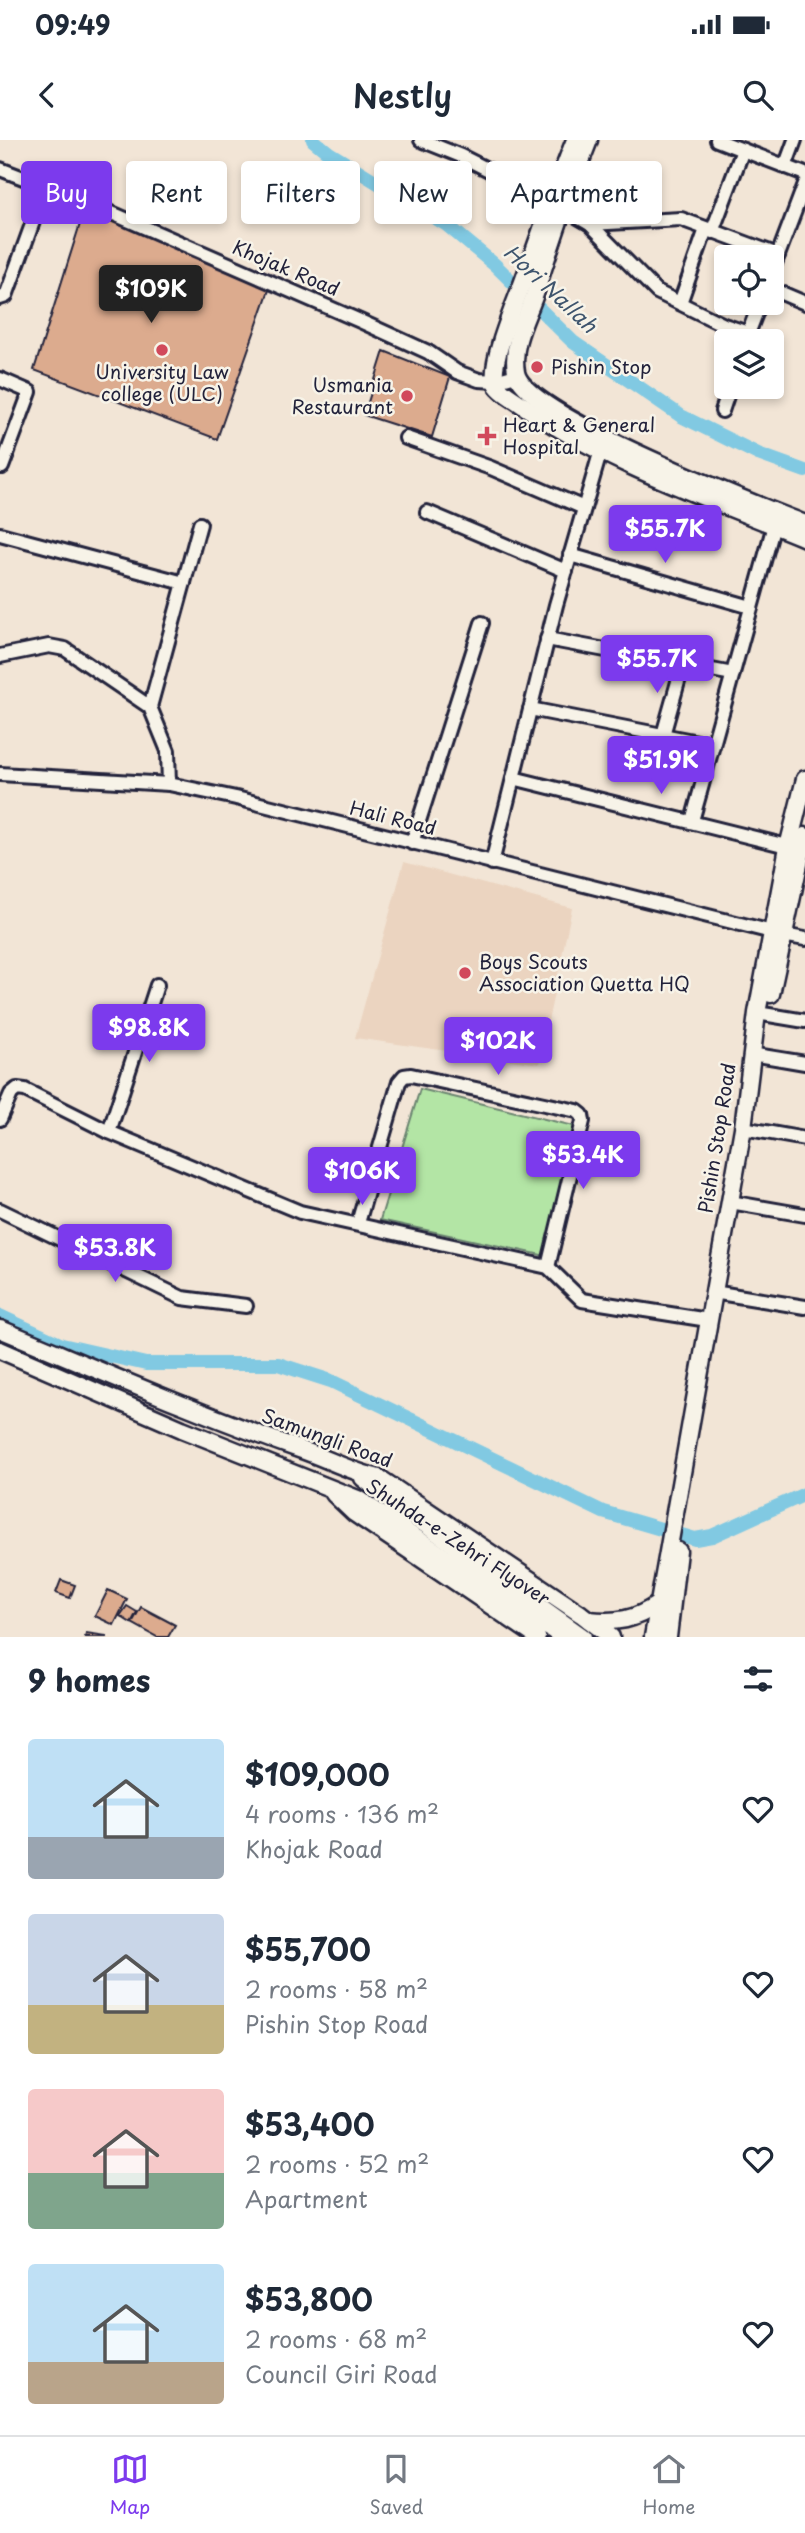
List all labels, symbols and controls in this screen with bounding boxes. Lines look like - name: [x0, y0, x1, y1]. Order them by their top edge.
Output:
- text: 09:49: [35, 5, 111, 44]
- text: Nestly: [353, 71, 452, 119]
- icon: back: [28, 76, 66, 114]
- icon: search: [739, 76, 777, 114]
- chip: Buy: [21, 161, 112, 224]
- chip: Rent: [126, 161, 227, 224]
- chip: Filters: [241, 161, 360, 224]
- chip: New: [374, 161, 472, 224]
- chip: Apartment: [486, 161, 662, 224]
- street label: Khojak Road: [228, 232, 344, 302]
- water label: Hori Nallah: [497, 236, 606, 340]
- map controls: [714, 245, 784, 399]
- button: locate: [714, 245, 784, 315]
- pin: $109K: [102, 265, 200, 325]
- text: $109K: [115, 270, 187, 305]
- button: layers: [714, 329, 784, 399]
- marker: University Law college (ULC): [154, 342, 170, 358]
- place label: Pishin Stop: [551, 352, 652, 380]
- place label: University Law college (ULC): [95, 357, 229, 407]
- marker: Pishin Stop: [529, 359, 545, 375]
- place label: Usmania Restaurant: [291, 370, 393, 420]
- marker: Usmania Restaurant: [399, 388, 415, 404]
- place label: Heart & General Hospital: [503, 410, 655, 460]
- marker: Heart & General Hospital: [477, 426, 497, 446]
- pin: $55.7K: [608, 506, 722, 565]
- text: $55.7K: [625, 510, 705, 545]
- pin: $55.7K: [600, 636, 714, 695]
- text: $55.7K: [617, 640, 697, 675]
- pin: $51.9K: [604, 736, 718, 796]
- text: $51.9K: [623, 741, 699, 776]
- street label: Hali Road: [347, 793, 439, 841]
- place label: Boys Scouts Association Quetta HQ: [479, 947, 690, 997]
- marker: Boys Scouts Association Quetta HQ: [457, 965, 473, 981]
- pin: $98.8K: [92, 1004, 206, 1064]
- text: $98.8K: [108, 1009, 190, 1044]
- pin: $102K: [449, 1018, 547, 1077]
- text: $102K: [460, 1022, 536, 1057]
- street label: Pishin Stop Road: [690, 1061, 742, 1215]
- pin: $53.4K: [526, 1132, 640, 1191]
- text: $53.4K: [542, 1136, 624, 1171]
- pin: $106K: [313, 1147, 411, 1207]
- text: $106K: [324, 1152, 400, 1187]
- pin: $53.8K: [58, 1224, 172, 1284]
- text: $53.8K: [74, 1229, 156, 1264]
- street label: Samungli Road: [258, 1400, 397, 1474]
- street label: Shuhda-e-Zehri Flyover: [361, 1471, 556, 1611]
- text: 9 homes: [28, 1657, 150, 1702]
- icon: filters: [739, 1660, 777, 1698]
- text: $109,000: [245, 1751, 390, 1796]
- icon: home: [84, 1767, 168, 1851]
- icon: heart: [739, 1790, 777, 1828]
- text: 4 rooms · 136 m²: [245, 1796, 439, 1831]
- text: Khojak Road: [245, 1831, 383, 1866]
- text: $55,700: [245, 1926, 371, 1971]
- icon: home: [84, 1942, 168, 2026]
- icon: heart: [739, 1965, 777, 2003]
- text: 2 rooms · 58 m²: [245, 1971, 428, 2006]
- text: Pishin Stop Road: [245, 2006, 429, 2041]
- text: $53,400: [245, 2101, 375, 2146]
- icon: home: [84, 2117, 168, 2201]
- icon: heart: [739, 2140, 777, 2178]
- text: 2 rooms · 52 m²: [245, 2146, 429, 2181]
- text: Apartment: [245, 2181, 368, 2216]
- text: $53,800: [245, 2276, 373, 2321]
- icon: home: [84, 2292, 168, 2376]
- icon: heart: [739, 2315, 777, 2353]
- text: 2 rooms · 68 m²: [245, 2321, 427, 2356]
- text: Council Giri Road: [245, 2356, 437, 2391]
- tab: Map: [110, 2450, 150, 2520]
- tab: Saved: [369, 2450, 423, 2520]
- tab: Home: [643, 2450, 695, 2520]

